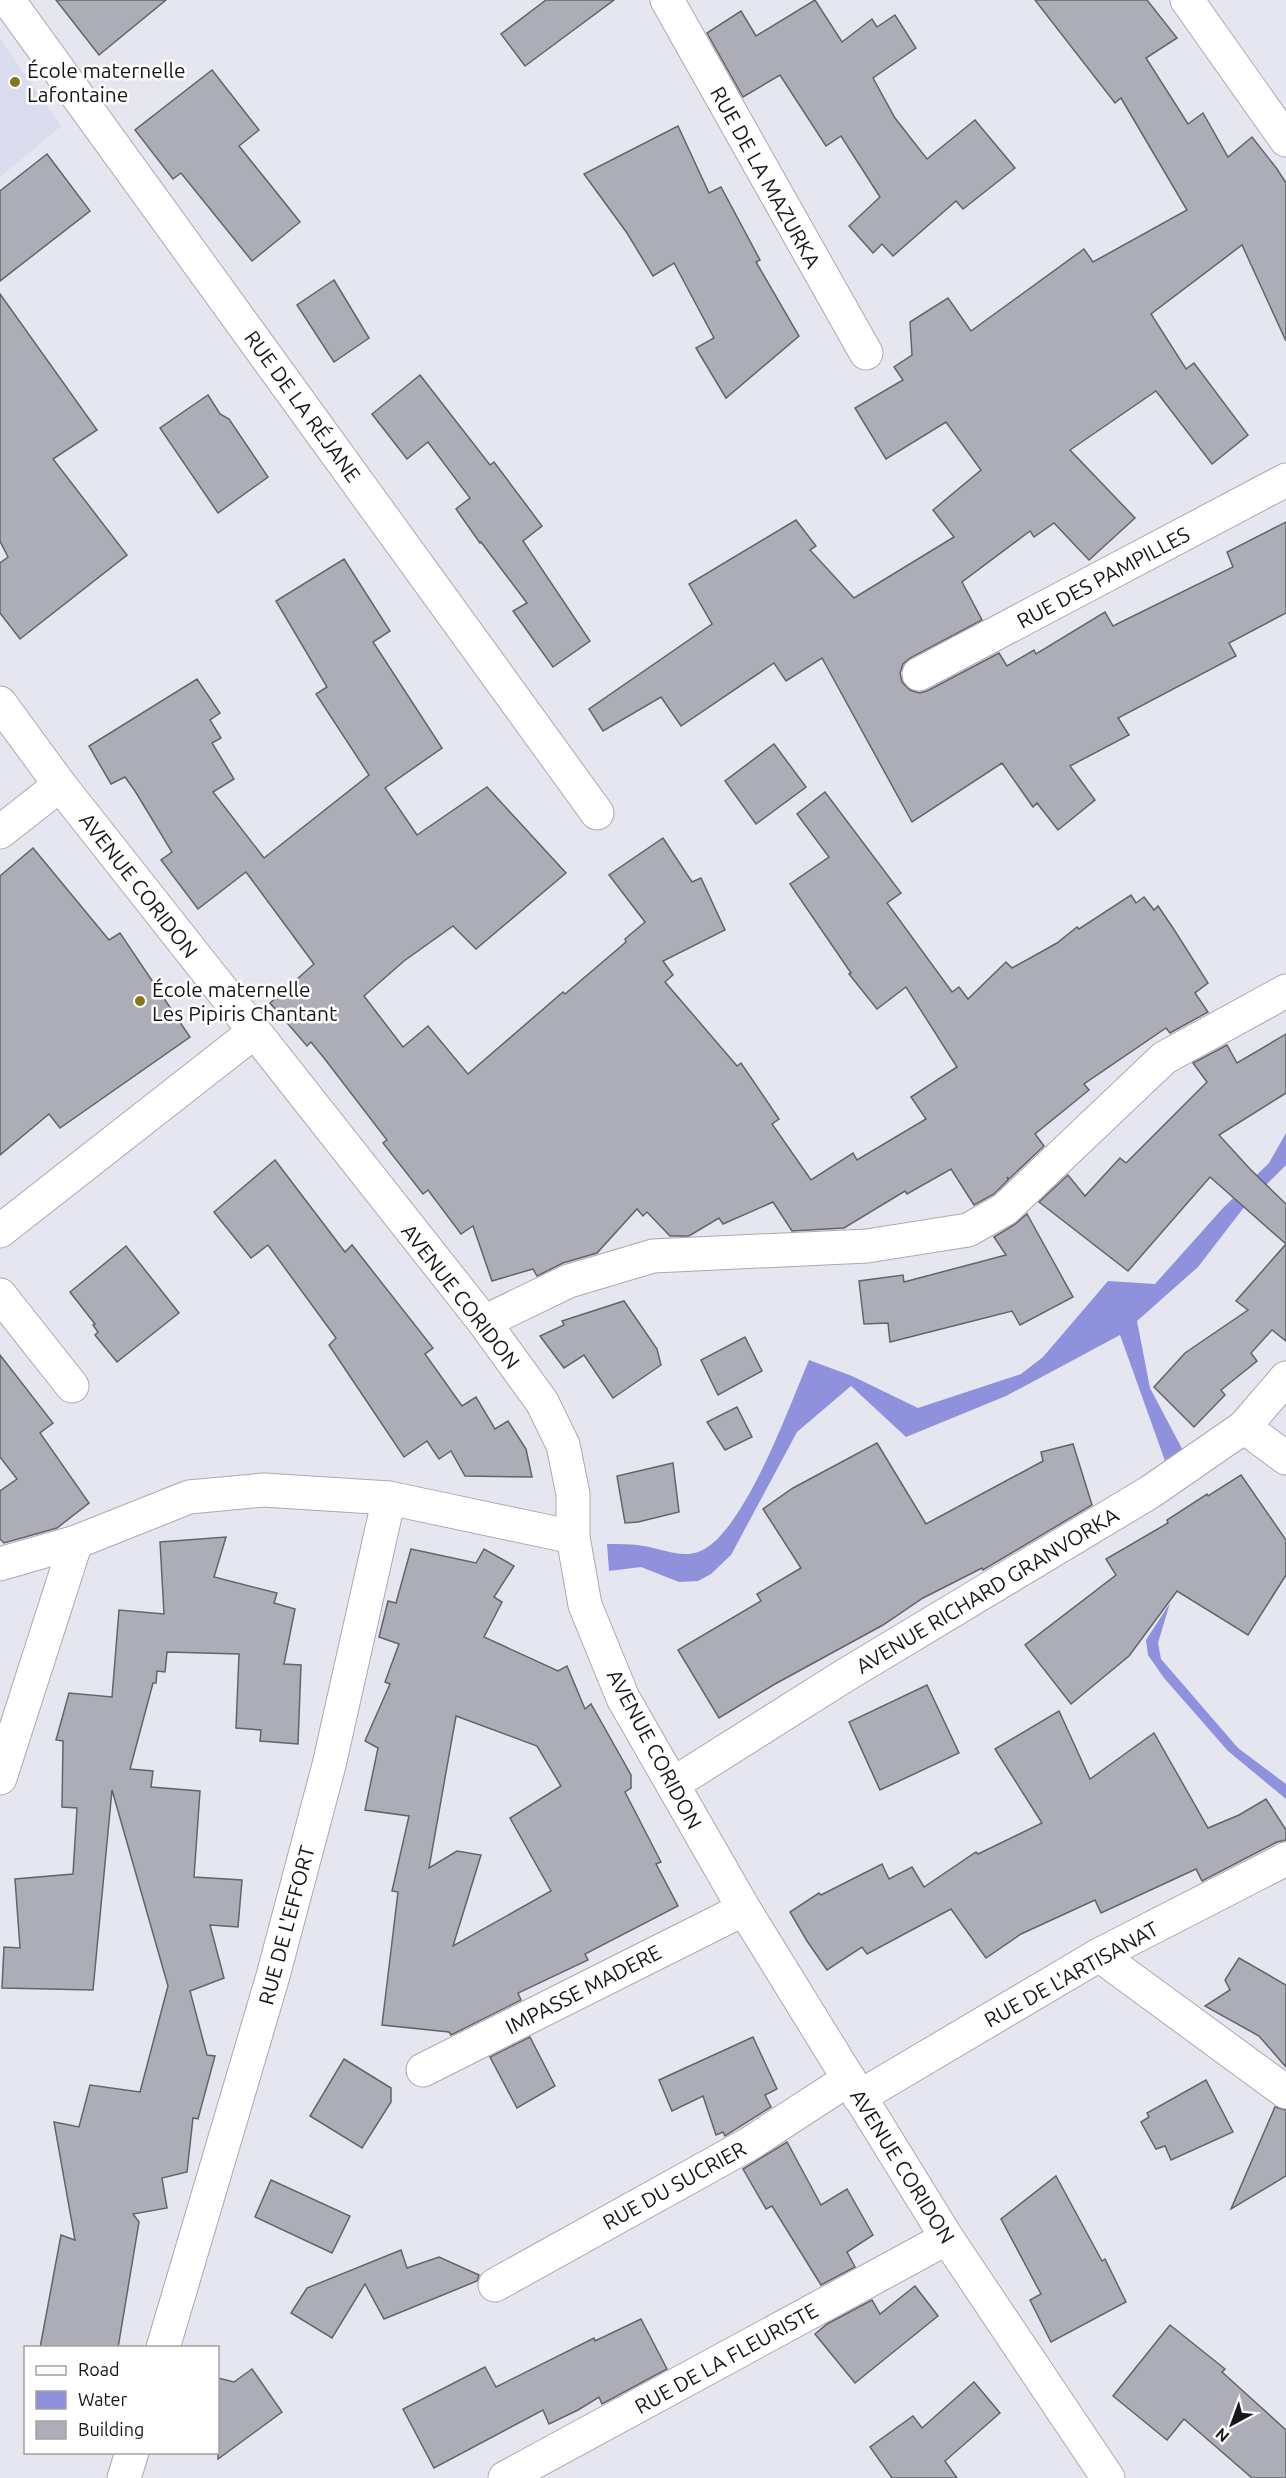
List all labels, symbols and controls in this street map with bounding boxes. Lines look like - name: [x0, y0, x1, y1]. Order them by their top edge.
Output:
- place label: École maternelle Lafontaine: [27, 58, 186, 106]
- marker: École maternelle Lafontaine: [8, 75, 22, 89]
- street label: RUE DE LA MAZURKA: [706, 82, 826, 272]
- street label: RUE DE LA RÉJANE: [240, 326, 366, 486]
- street label: RUE DES PAMPILLES: [1013, 521, 1193, 633]
- street label: AVENUE CORIDON: [75, 808, 203, 962]
- place label: École maternelle Les Pipiris Chantant: [152, 977, 337, 1025]
- marker: École maternelle Les Pipiris Chantant: [133, 994, 147, 1008]
- street label: AVENUE CORIDON: [397, 1219, 525, 1373]
- street label: AVENUE RICHARD GRANVORKA: [851, 1502, 1123, 1678]
- street label: AVENUE CORIDON: [603, 1665, 707, 1833]
- street label: RUE DE L'EFFORT: [253, 1842, 319, 2007]
- street label: RUE DE L'ARTISANAT: [980, 1916, 1162, 2032]
- street label: IMPASSE MADERE: [501, 1939, 665, 2039]
- street label: AVENUE CORIDON: [846, 2085, 960, 2247]
- street label: RUE DU SUCRIER: [598, 2136, 750, 2234]
- street label: RUE DE LA FLEURISTE: [630, 2298, 822, 2418]
- legend: [24, 2346, 219, 2454]
- text: Road: [78, 2359, 120, 2379]
- text: Water: [78, 2389, 128, 2409]
- north arrow: [1202, 2394, 1262, 2454]
- text: Building: [78, 2419, 144, 2439]
- text: N: [1212, 2425, 1233, 2446]

